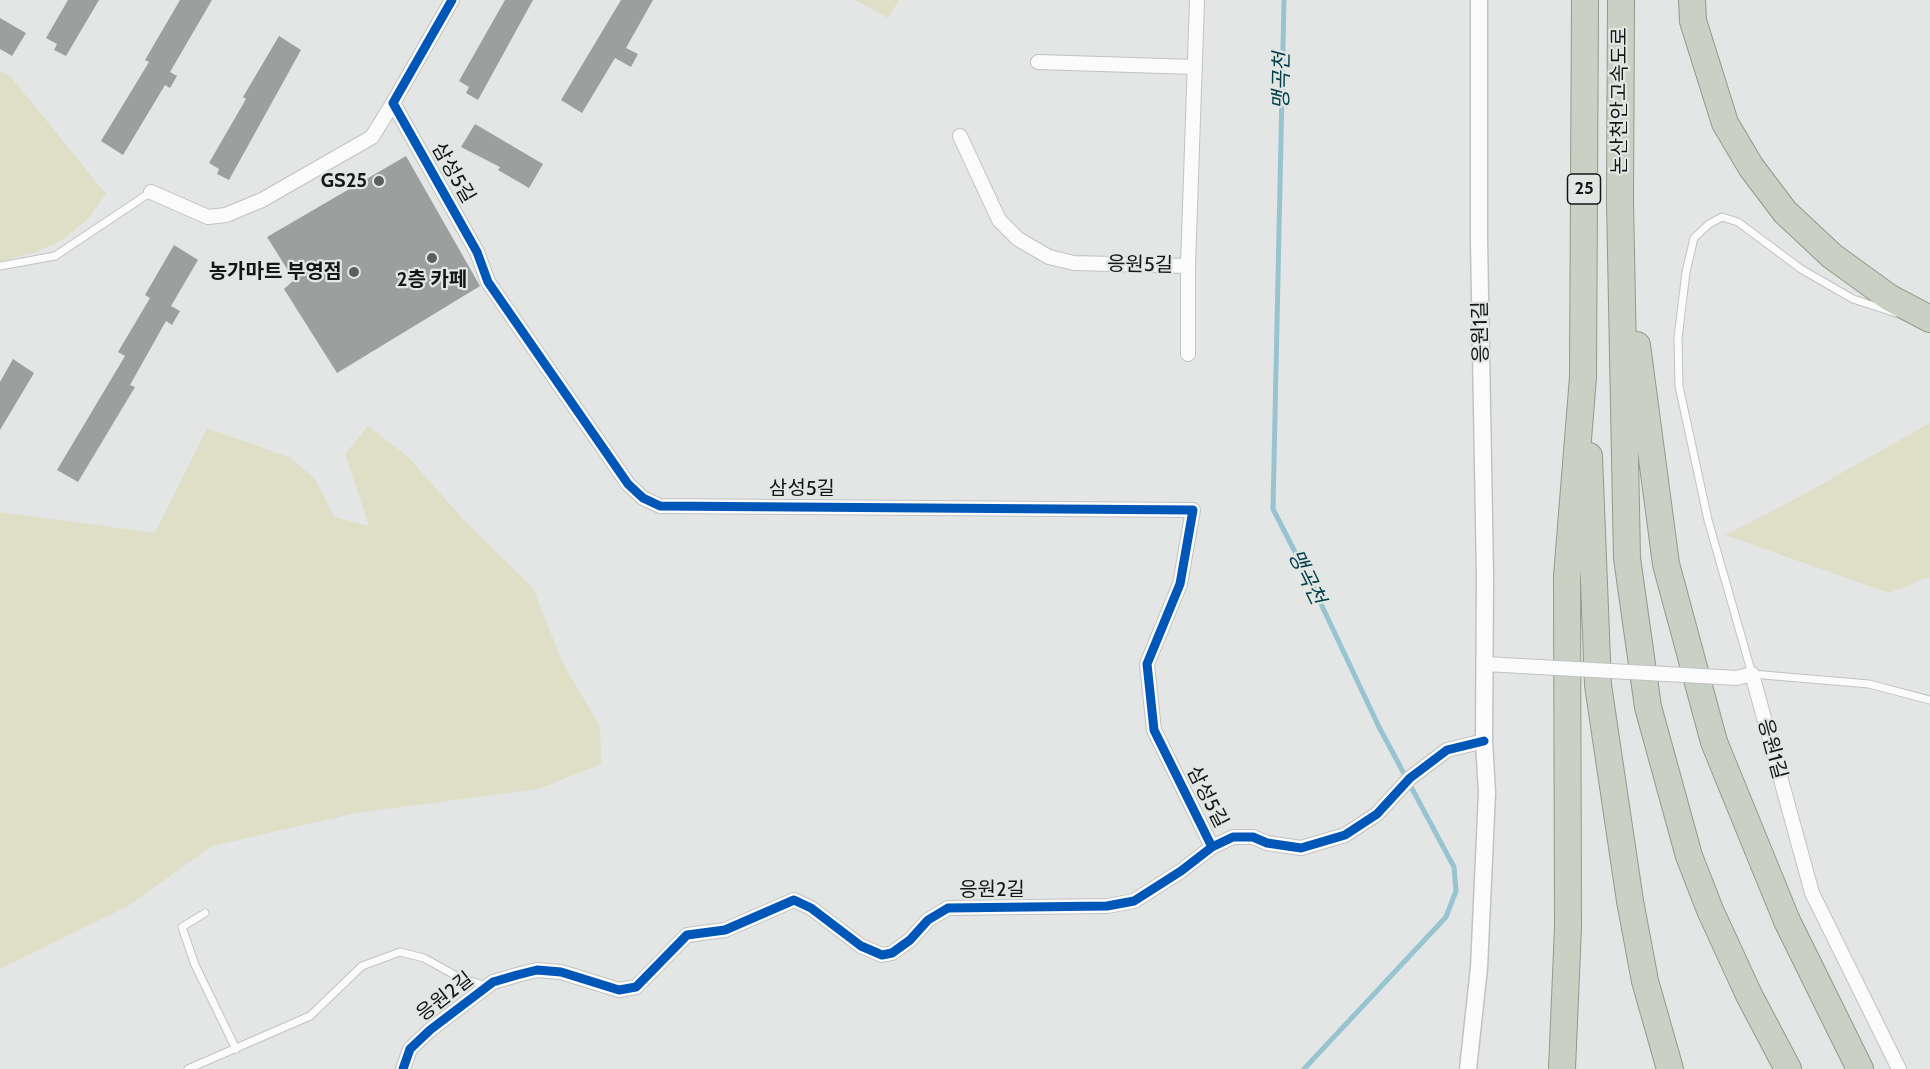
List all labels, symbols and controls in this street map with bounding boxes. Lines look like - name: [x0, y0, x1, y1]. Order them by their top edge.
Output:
- street label: 논산천안고속도로: [1608, 27, 1632, 175]
- water label: 맹곡천: [1269, 52, 1295, 110]
- street label: 삼성5길: [426, 138, 480, 208]
- place label: GS25: [321, 169, 367, 193]
- marker: GS25: [372, 174, 386, 188]
- road number: 25: [1568, 174, 1600, 204]
- marker: 2층 카페: [425, 251, 439, 265]
- street label: 응원5길: [1107, 252, 1173, 278]
- place label: 농가마트 부영점: [209, 260, 342, 284]
- marker: 농가마트 부영점: [347, 265, 361, 279]
- place label: 2층 카페: [397, 268, 467, 292]
- street label: 응원1길: [1468, 301, 1494, 363]
- street label: 삼성5길: [769, 477, 835, 501]
- water label: 맹곡천: [1282, 545, 1330, 609]
- street label: 응원1길: [1752, 716, 1792, 782]
- street label: 삼성5길: [1181, 762, 1233, 832]
- street label: 응원2길: [959, 878, 1025, 902]
- street label: 응원2길: [412, 967, 478, 1027]

